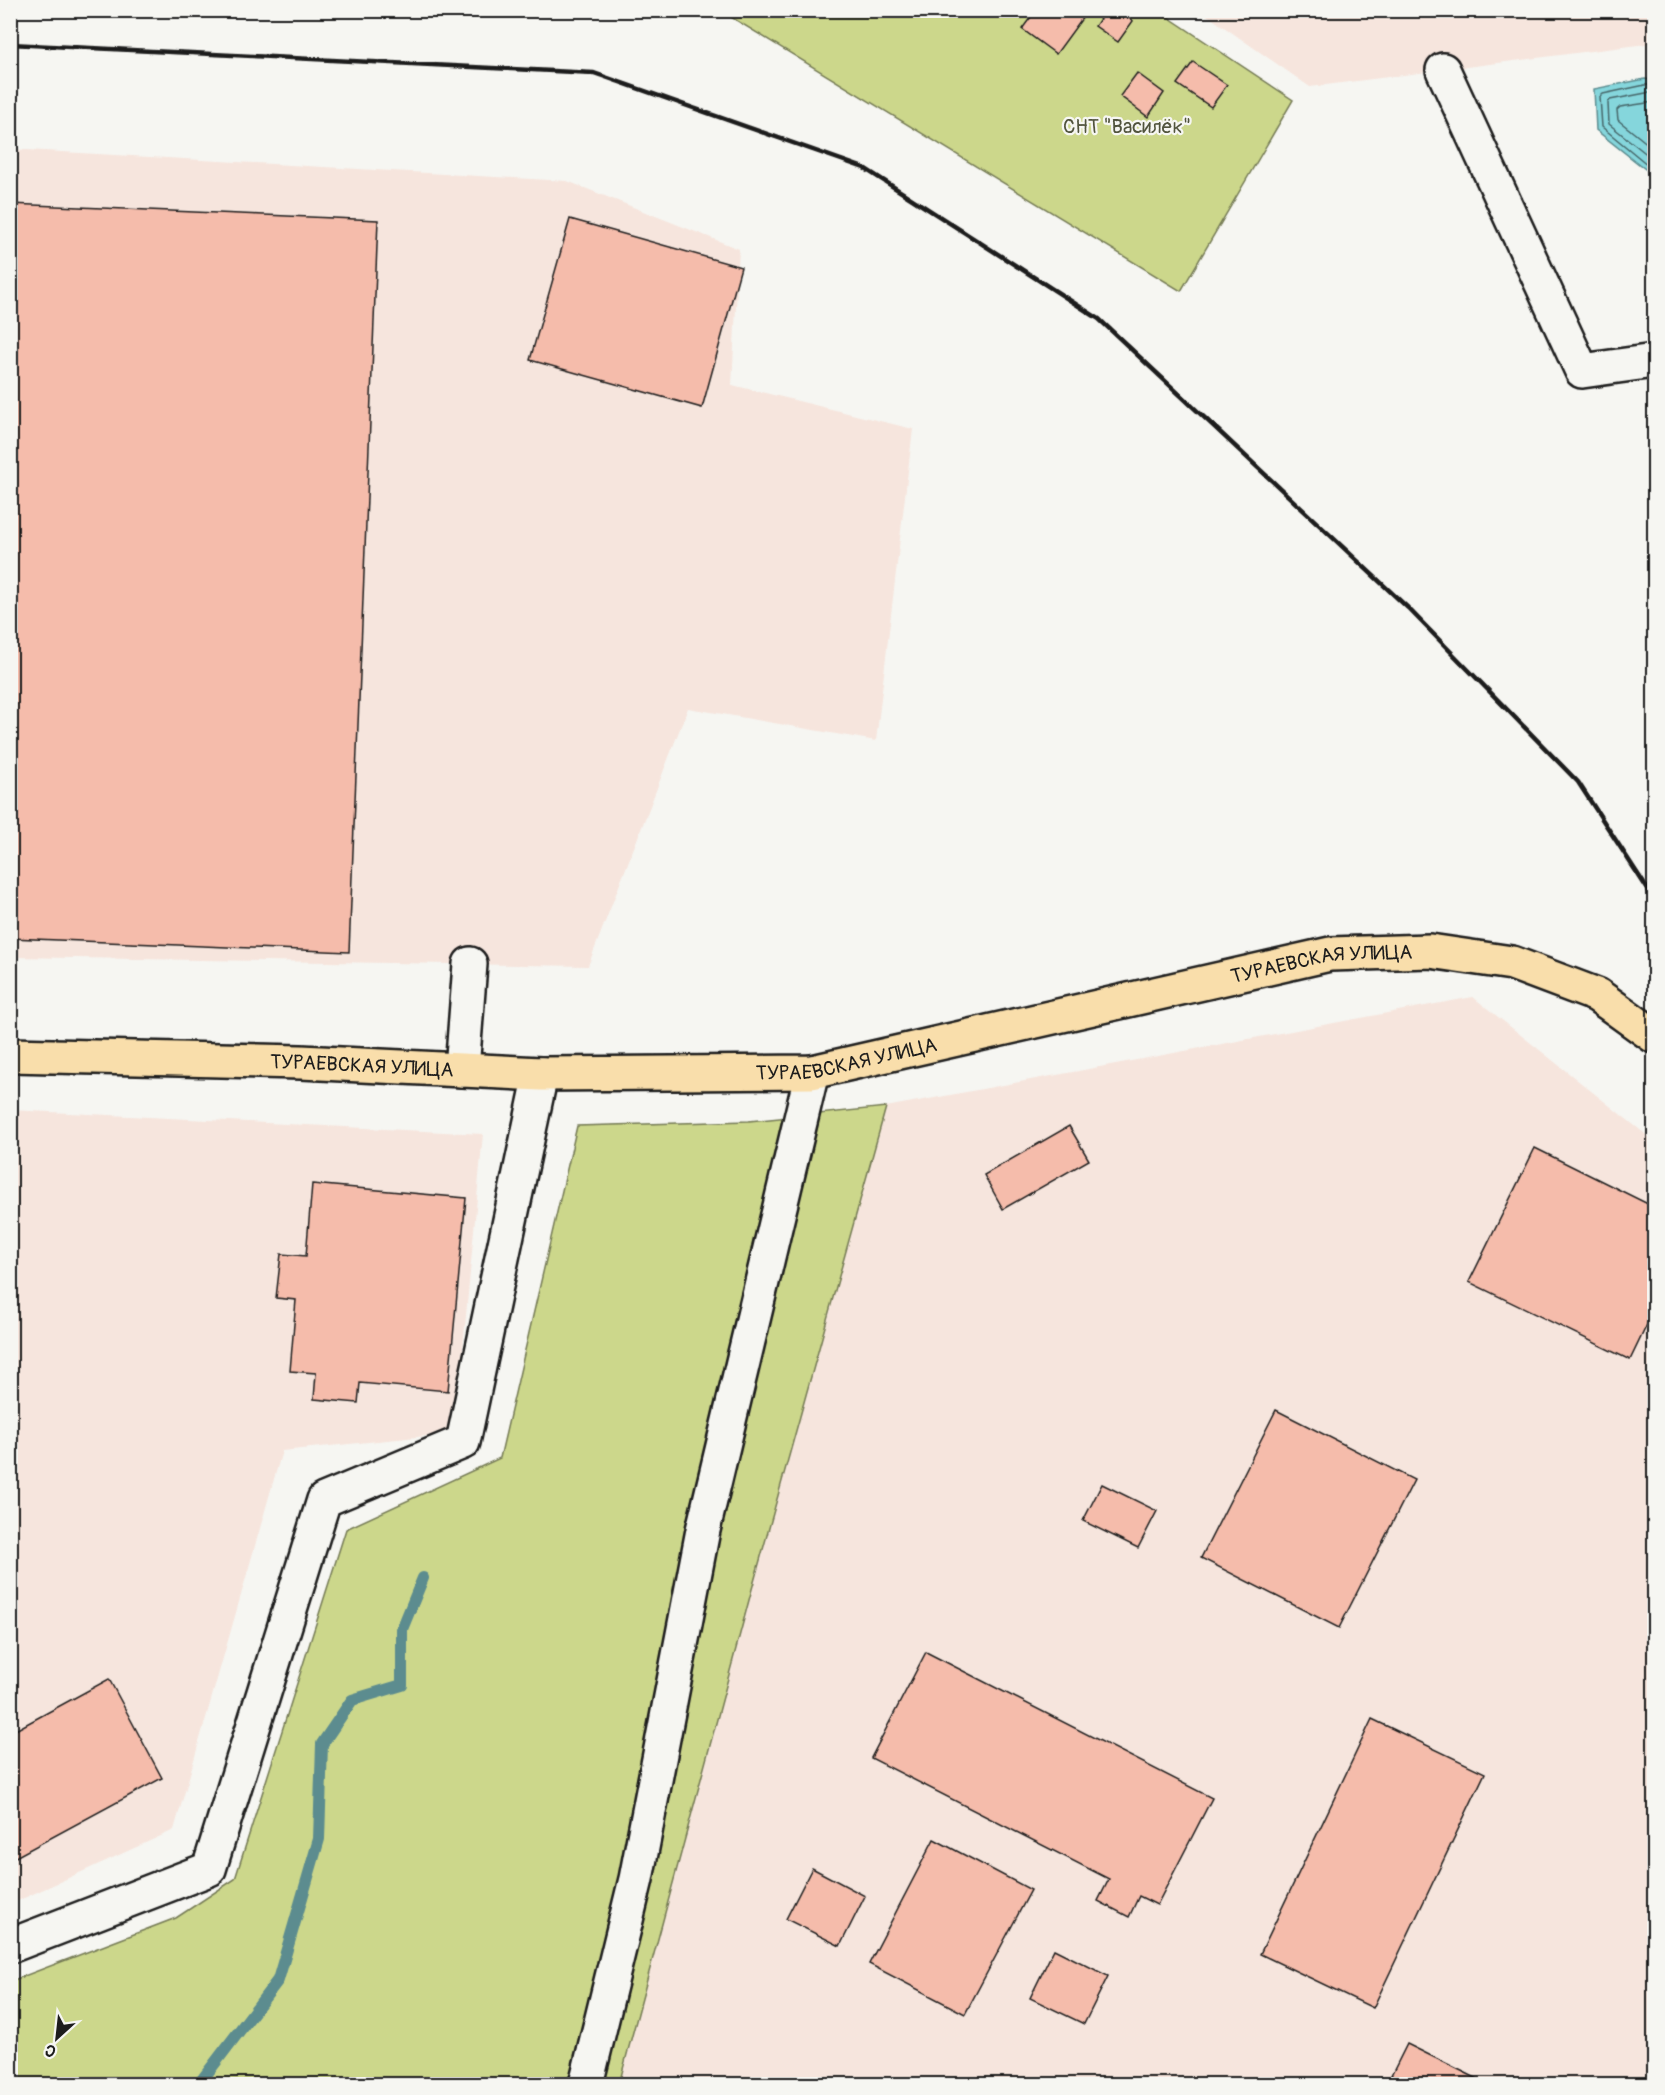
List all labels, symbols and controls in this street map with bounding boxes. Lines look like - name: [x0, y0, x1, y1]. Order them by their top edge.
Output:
- park label: СНТ "Василёк": [1063, 114, 1191, 139]
- street label: ТУРАЕВСКАЯ УЛИЦА: [1228, 940, 1413, 989]
- street label: ТУРАЕВСКАЯ УЛИЦА: [756, 1032, 939, 1085]
- street label: ТУРАЕВСКАЯ УЛИЦА: [270, 1049, 454, 1083]
- north arrow: [27, 2008, 87, 2068]
- text: С: [42, 2039, 60, 2062]

